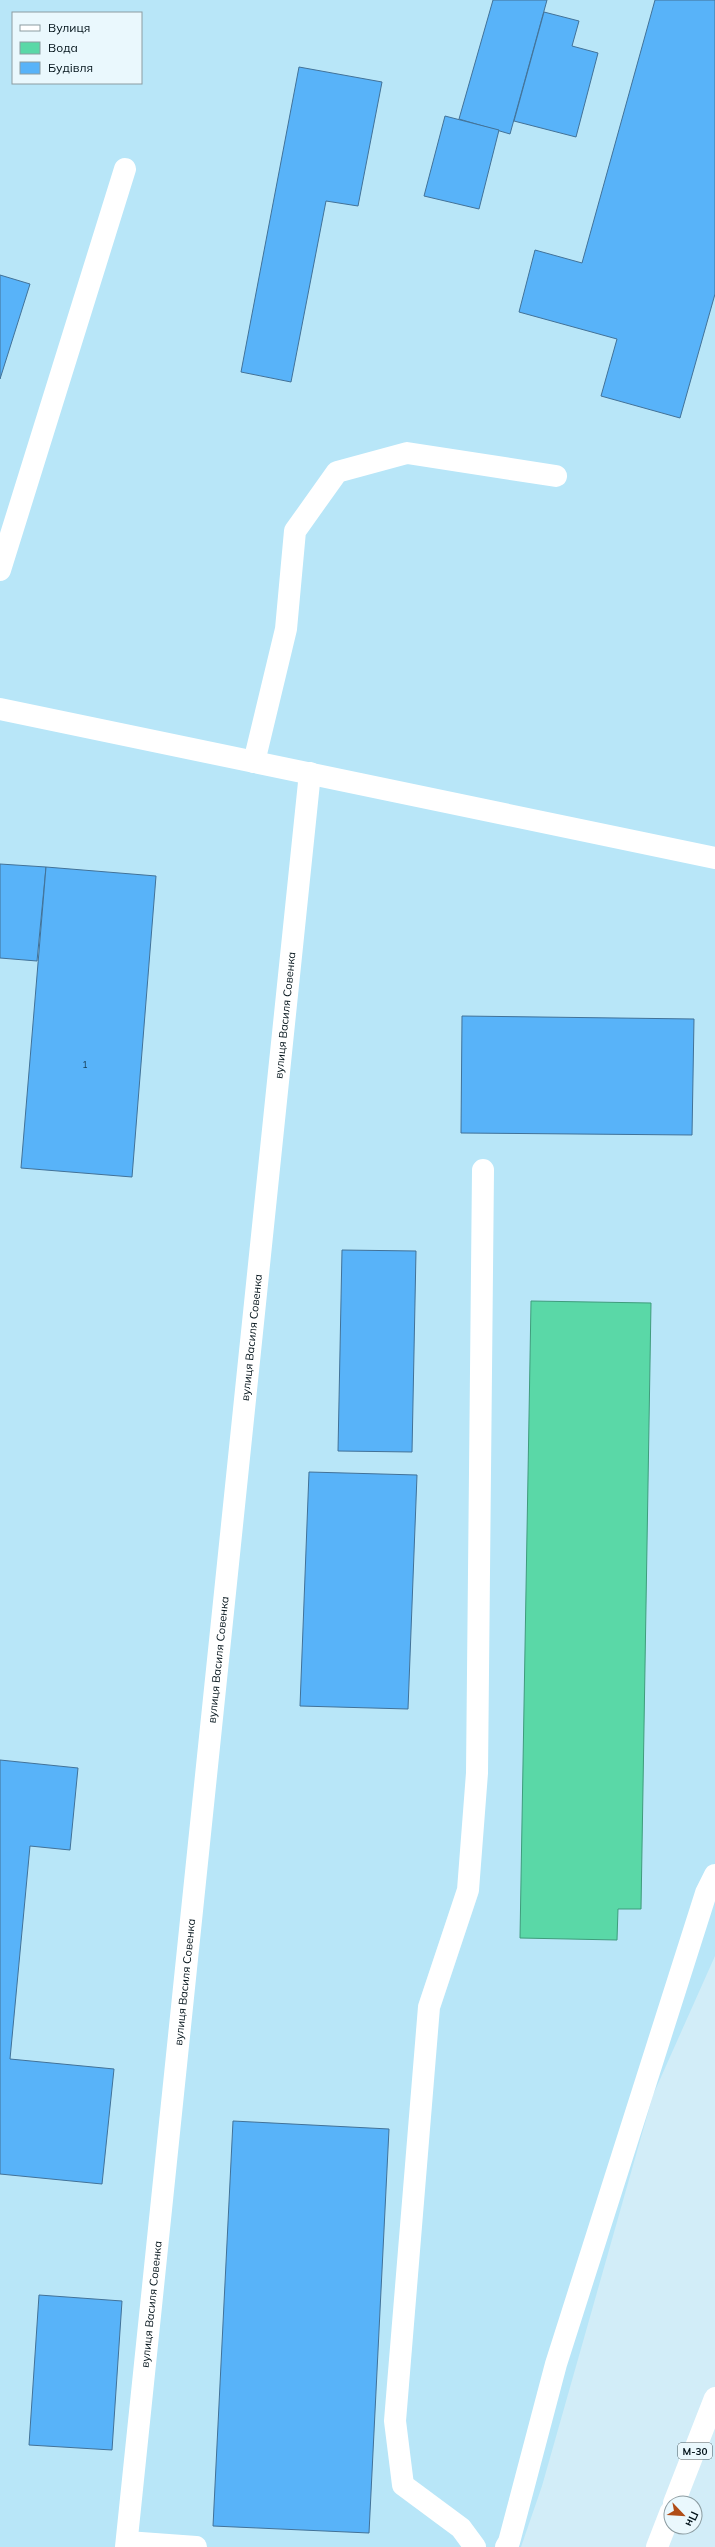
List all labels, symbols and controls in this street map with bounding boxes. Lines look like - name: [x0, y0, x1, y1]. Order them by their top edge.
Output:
- legend: [12, 12, 142, 84]
- text: Вулиця: [48, 20, 90, 35]
- text: Вода: [48, 40, 78, 55]
- text: Будівля: [48, 60, 93, 75]
- street label: вулиця Василя Совенка: [271, 951, 298, 1079]
- house number: 1: [82, 1059, 88, 1070]
- street label: вулиця Василя Совенка: [238, 1273, 265, 1402]
- street label: вулиця Василя Совенка: [204, 1596, 232, 1724]
- street label: вулиця Василя Совенка: [171, 1918, 198, 2046]
- street label: вулиця Василя Совенка: [138, 2240, 165, 2368]
- road number: М-30: [678, 2443, 712, 2459]
- north arrow: [663, 2495, 703, 2535]
- text: Пн: [682, 2509, 702, 2529]

